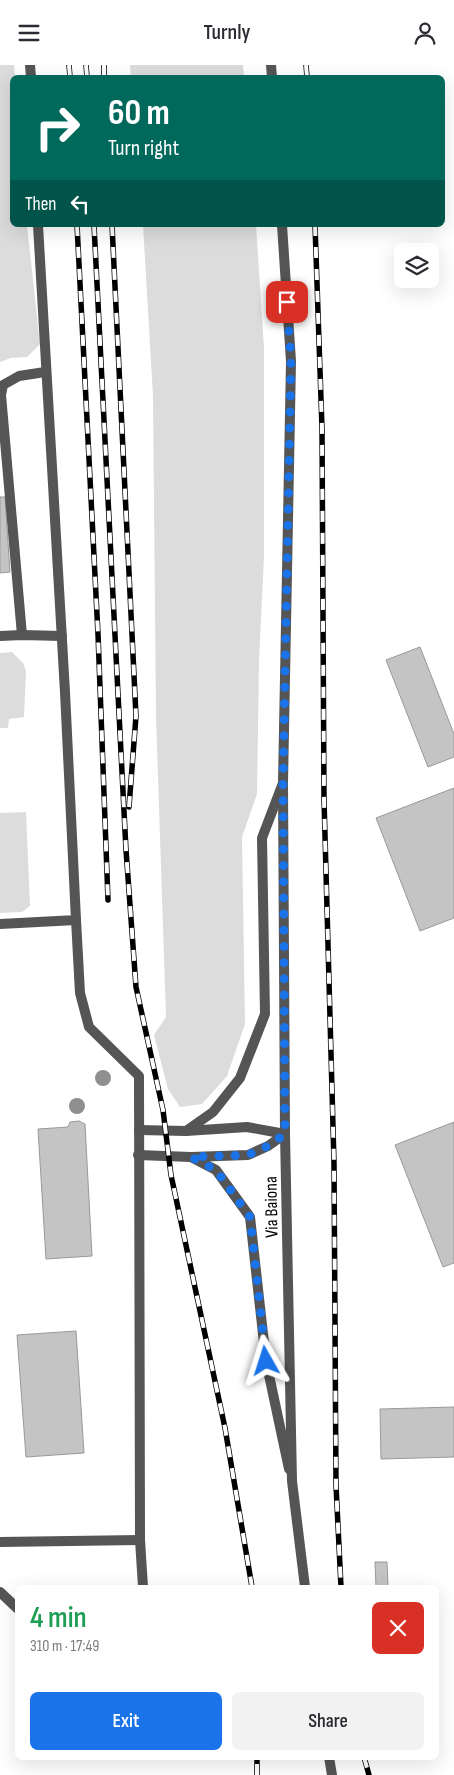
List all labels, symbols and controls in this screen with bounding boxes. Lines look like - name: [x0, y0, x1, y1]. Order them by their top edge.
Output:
- icon: menu: [15, 19, 43, 47]
- text: Turnly: [204, 19, 250, 46]
- icon: person: [411, 19, 439, 47]
- text: 60 m: [108, 92, 170, 135]
- icon: right: [25, 95, 90, 160]
- text: Turn right: [108, 135, 179, 162]
- icon: left: [66, 190, 94, 218]
- text: Then: [25, 193, 56, 216]
- map controls: [394, 243, 439, 288]
- button: layers: [394, 243, 439, 288]
- pin: [266, 281, 308, 323]
- icon: arrive: [273, 288, 301, 316]
- street label: Via Baiona: [260, 1176, 283, 1238]
- position arrow: [239, 1334, 291, 1386]
- text: 4 min: [30, 1600, 87, 1636]
- button: close: [372, 1602, 424, 1654]
- text: 310 m · 17:49: [30, 1637, 99, 1656]
- button: Exit: [30, 1692, 222, 1750]
- button: Share: [232, 1692, 424, 1750]

